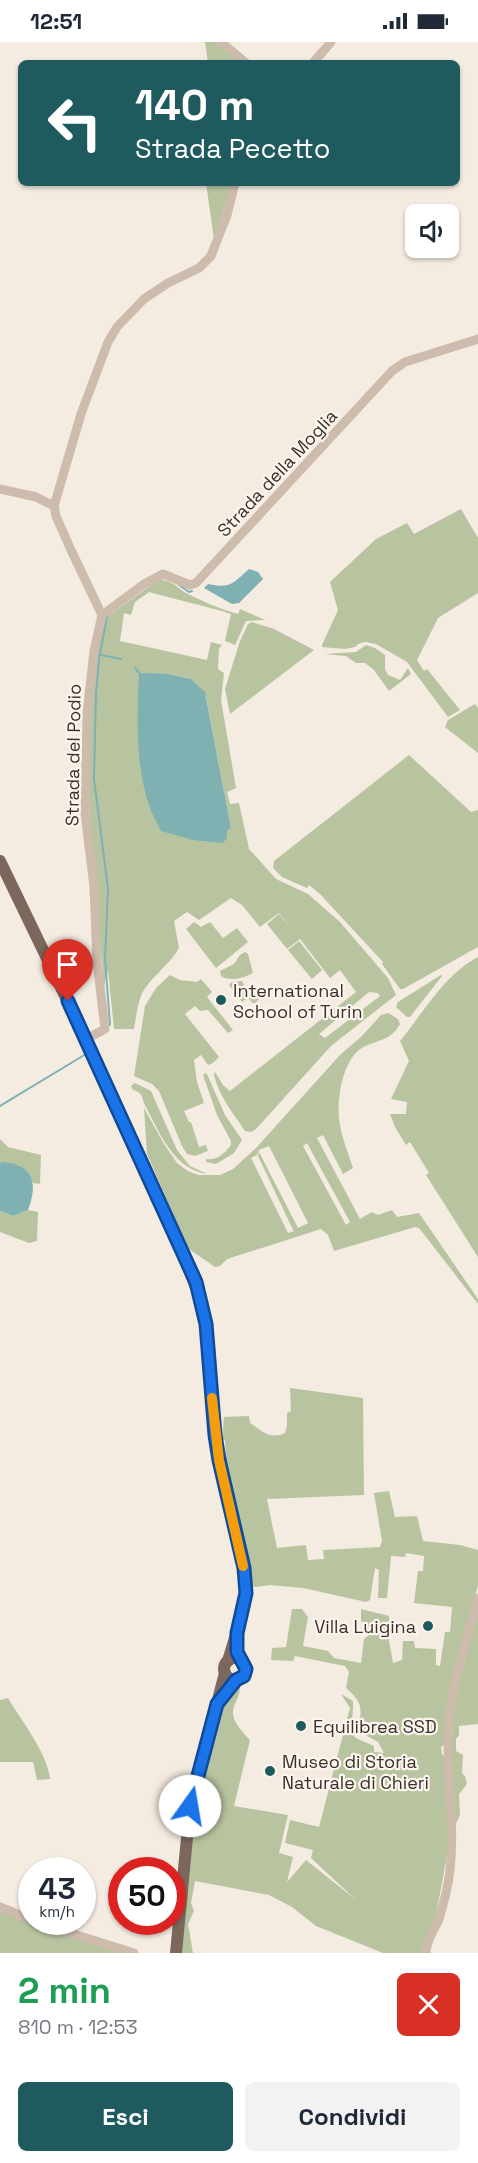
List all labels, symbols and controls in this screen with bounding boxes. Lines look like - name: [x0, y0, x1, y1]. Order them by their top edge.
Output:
- text: 12:51: [30, 7, 82, 35]
- text: 140 m: [135, 79, 254, 132]
- icon: left: [36, 84, 114, 162]
- text: Strada Pecetto: [135, 131, 330, 166]
- map controls: [405, 204, 459, 258]
- button: sound: [405, 204, 459, 258]
- street label: Strada della Moglia: [212, 404, 342, 542]
- street label: Strada del Podio: [60, 684, 86, 826]
- pin: [42, 939, 93, 1001]
- icon: arrive: [51, 948, 84, 981]
- place label: International School of Turin: [233, 979, 362, 1023]
- marker: International School of Turin: [214, 993, 228, 1007]
- place label: Villa Luigina: [314, 1615, 416, 1638]
- marker: Villa Luigina: [421, 1619, 435, 1633]
- place label: Equilibrea SSD: [313, 1715, 437, 1738]
- marker: Equilibrea SSD: [294, 1719, 308, 1733]
- place label: Museo di Storia Naturale di Chieri: [282, 1750, 429, 1794]
- marker: Museo di Storia Naturale di Chieri: [263, 1764, 277, 1778]
- position arrow: [158, 1774, 222, 1838]
- speed limit sign: 50: [108, 1857, 186, 1935]
- text: 43: [38, 1869, 76, 1908]
- text: km/h: [39, 1902, 75, 1921]
- text: 2 min: [18, 1968, 111, 2014]
- button: close: [397, 1973, 460, 2036]
- text: 810 m · 12:53: [18, 2014, 138, 2040]
- button: Esci: [18, 2082, 233, 2151]
- button: Condividi: [245, 2082, 460, 2151]

